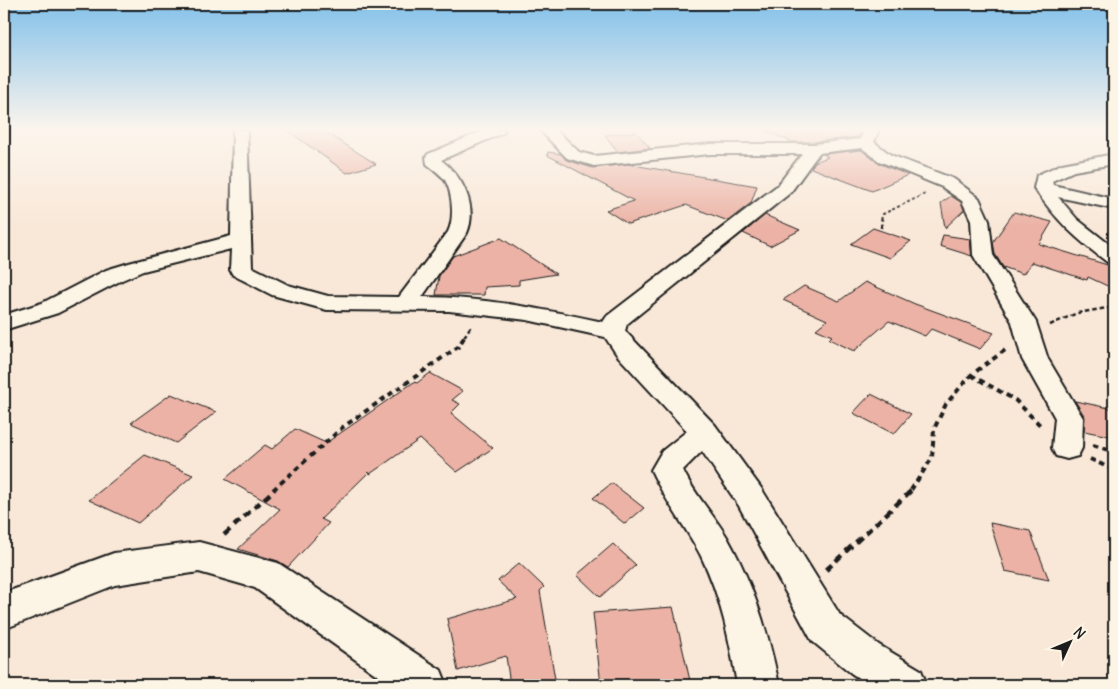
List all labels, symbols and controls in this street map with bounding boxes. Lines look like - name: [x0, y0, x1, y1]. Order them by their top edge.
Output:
- north arrow: [1046, 616, 1096, 666]
- text: N: [1070, 623, 1089, 643]

